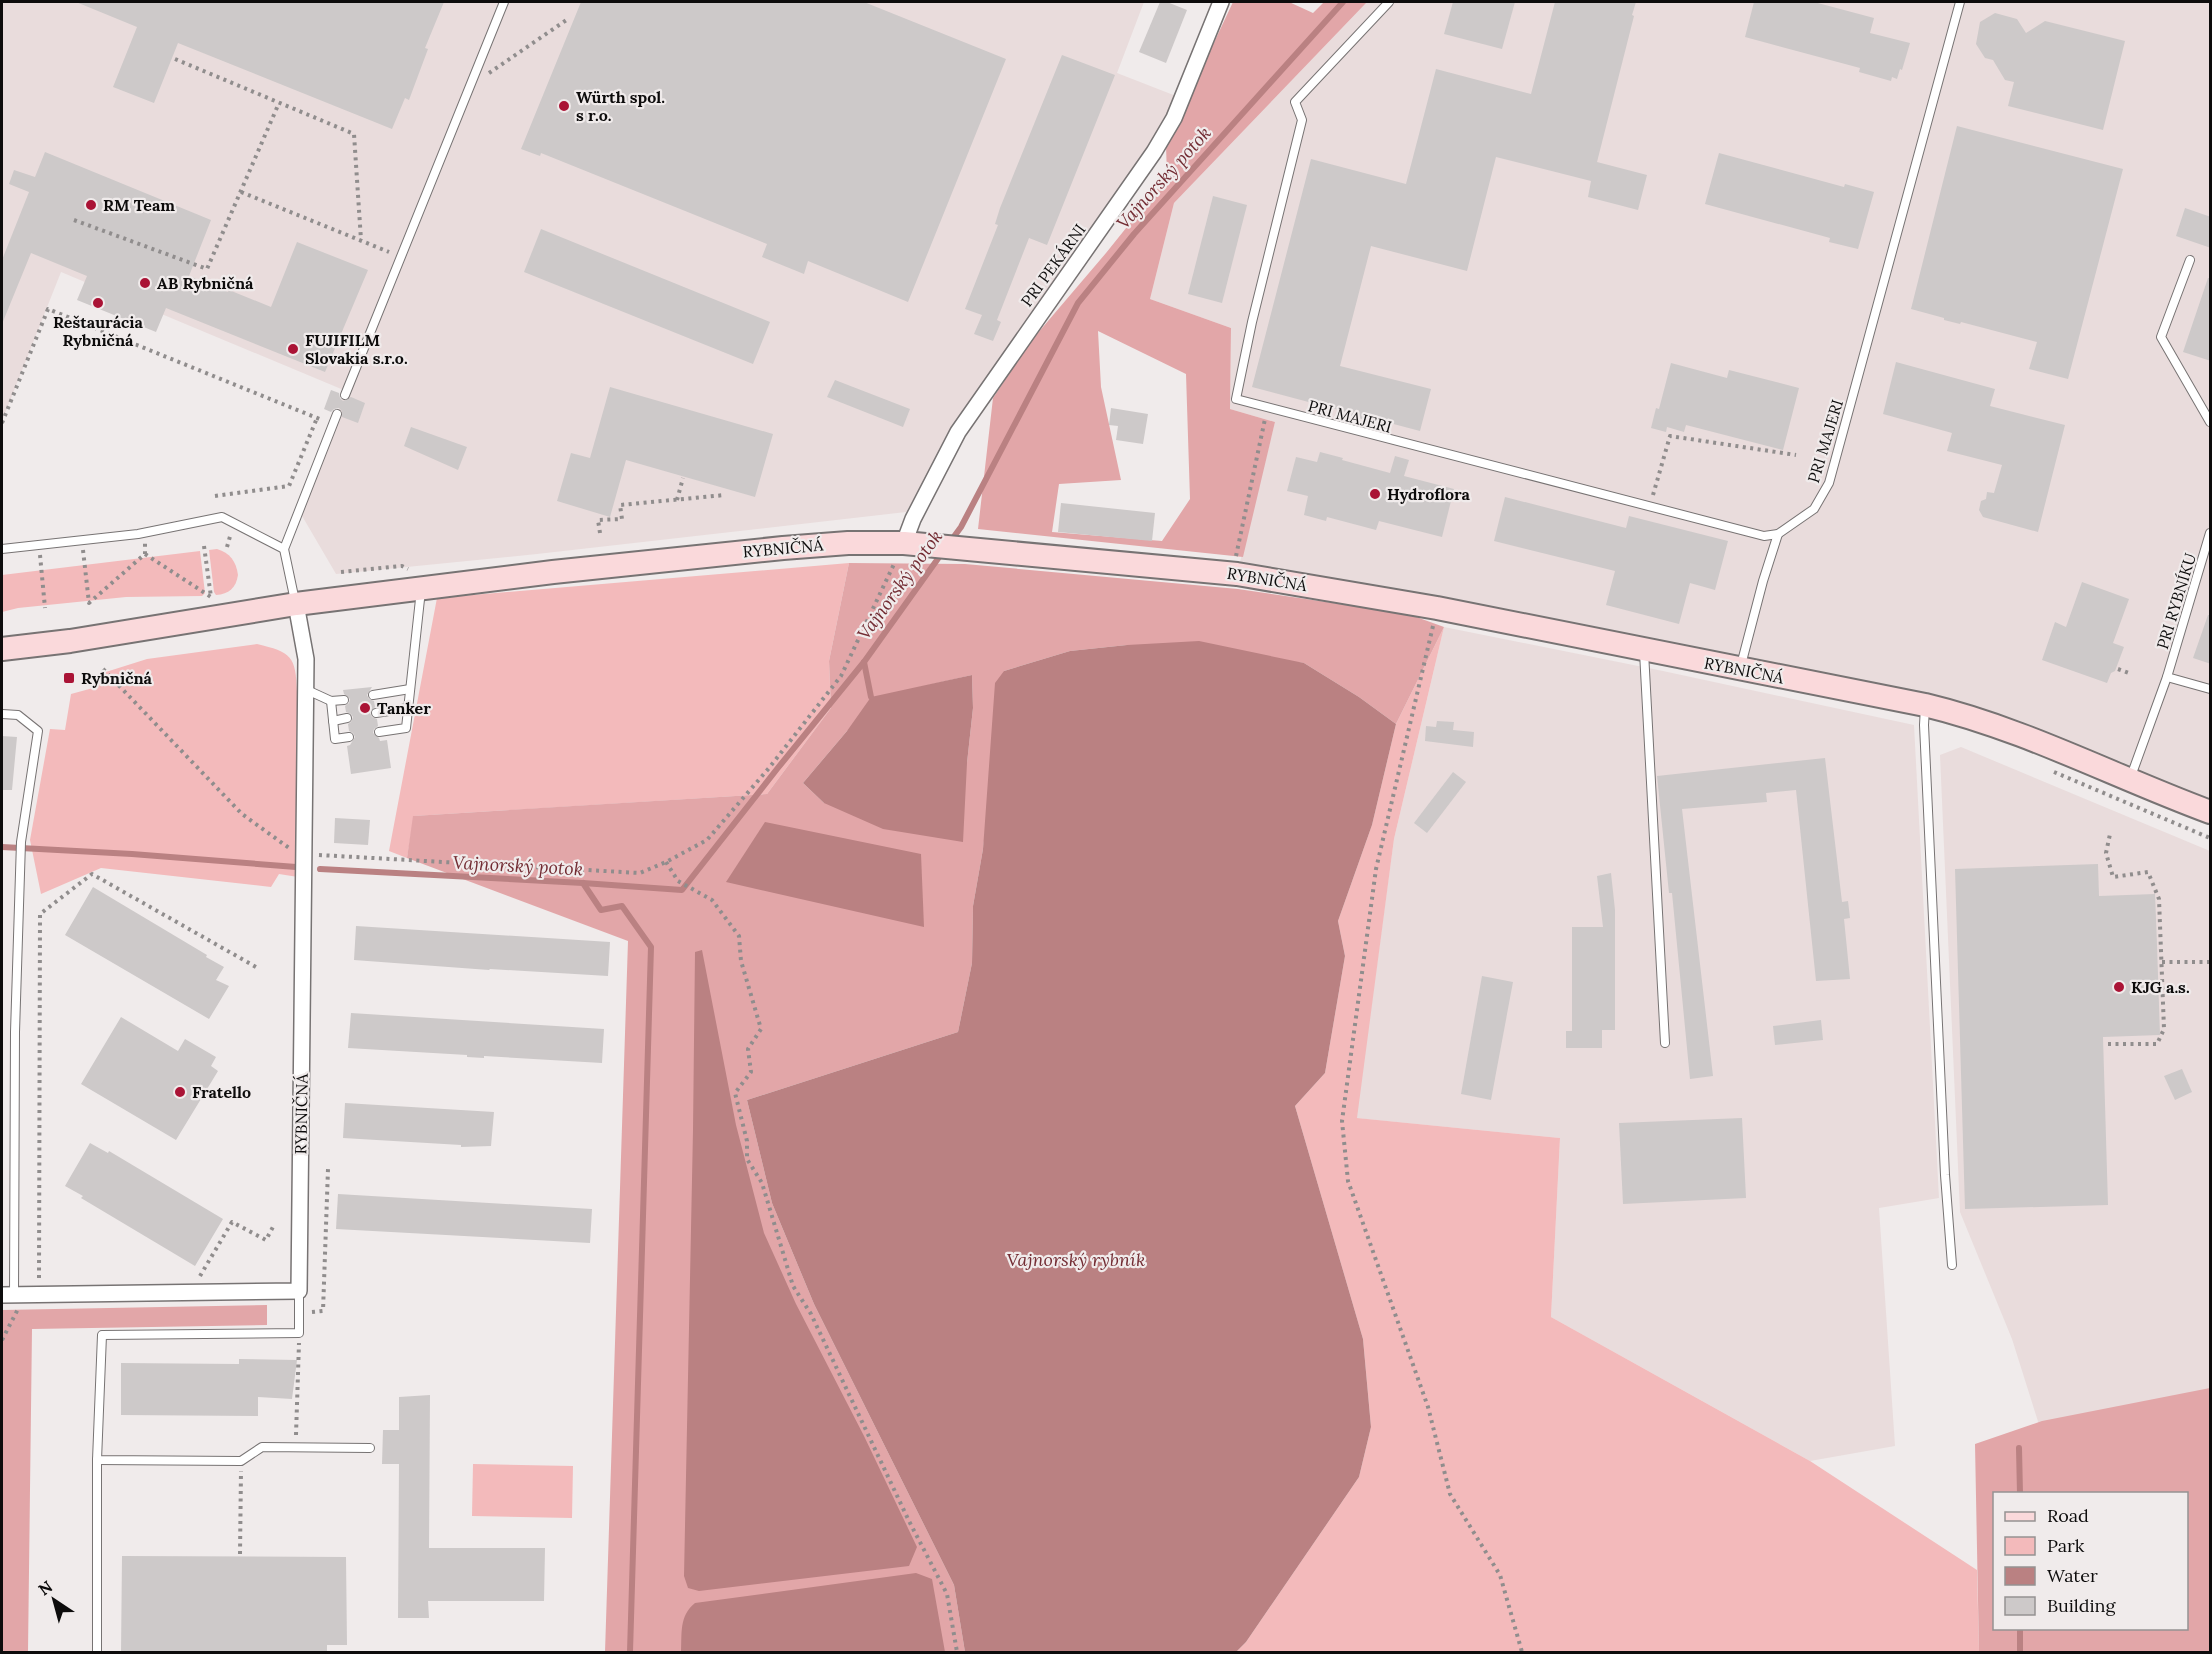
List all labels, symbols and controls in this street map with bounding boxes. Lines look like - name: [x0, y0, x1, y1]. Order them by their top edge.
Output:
- place label: Würth spol. s r.o.: [576, 87, 665, 125]
- marker: Würth spol. s r.o.: [557, 99, 571, 113]
- water label: Vajnorský potok: [1111, 122, 1216, 234]
- place label: RM Team: [103, 195, 175, 215]
- marker: RM Team: [84, 198, 98, 212]
- street label: PRI PEKÁRNI: [1016, 220, 1090, 310]
- place label: AB Rybničná: [157, 273, 254, 293]
- marker: AB Rybničná: [138, 276, 152, 290]
- marker: Reštaurácia Rybničná: [91, 296, 105, 310]
- place label: Reštaurácia Rybničná: [53, 312, 144, 350]
- place label: FUJIFILM Slovakia s.r.o.: [305, 330, 408, 368]
- marker: FUJIFILM Slovakia s.r.o.: [286, 342, 300, 356]
- street label: PRI MAJERI: [1306, 395, 1394, 437]
- street label: PRI MAJERI: [1803, 397, 1847, 485]
- place label: Hydroflora: [1387, 484, 1471, 504]
- marker: Hydroflora: [1368, 487, 1382, 501]
- water label: Vajnorský potok: [852, 525, 947, 644]
- street label: RYBNIČNÁ: [742, 534, 825, 561]
- street label: PRI RYBNÍKU: [2152, 550, 2200, 652]
- street label: RYBNIČNÁ: [1226, 563, 1309, 595]
- street label: RYBNIČNÁ: [1703, 652, 1786, 688]
- place label: Rybničná: [81, 668, 153, 688]
- marker: Rybničná: [62, 671, 76, 685]
- place label: Tanker: [377, 698, 431, 718]
- marker: Tanker: [358, 701, 372, 715]
- water label: Vajnorský potok: [452, 851, 584, 880]
- place label: KJG a.s.: [2131, 977, 2190, 997]
- marker: KJG a.s.: [2112, 980, 2126, 994]
- street label: RYBNIČNÁ: [290, 1073, 312, 1154]
- place label: Fratello: [192, 1082, 251, 1102]
- marker: Fratello: [173, 1085, 187, 1099]
- water label: Vajnorský rybník: [1007, 1248, 1145, 1271]
- legend: [1993, 1492, 2188, 1630]
- text: Road: [2047, 1504, 2089, 1527]
- text: Park: [2047, 1534, 2085, 1557]
- text: Water: [2047, 1564, 2098, 1587]
- north arrow: [24, 1570, 84, 1630]
- text: N: [34, 1576, 56, 1600]
- text: Building: [2047, 1594, 2117, 1617]

